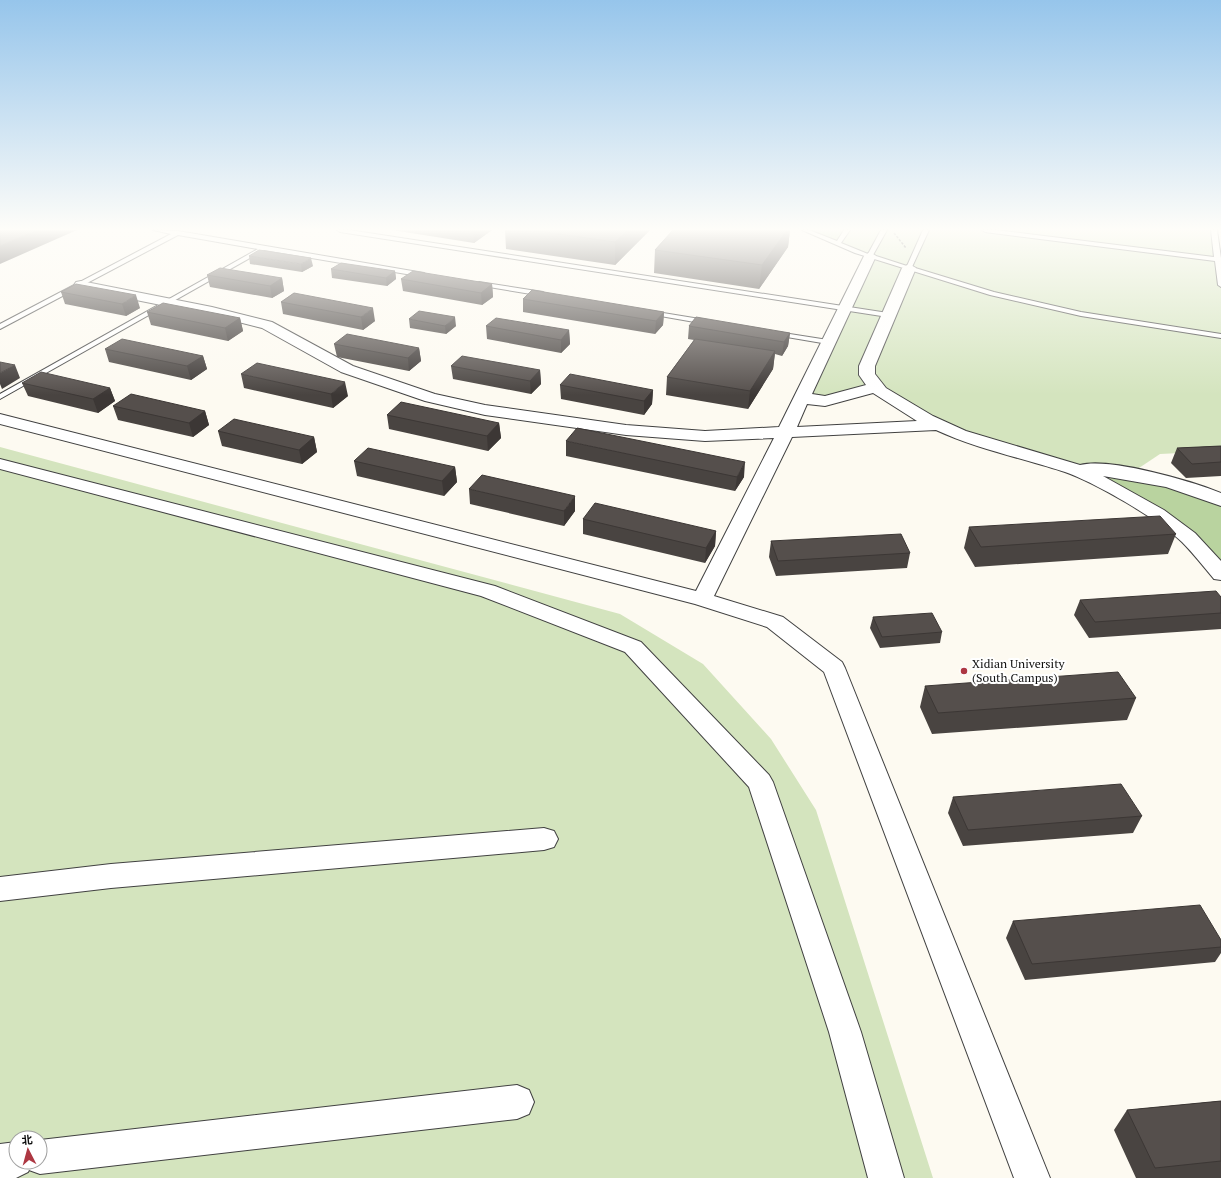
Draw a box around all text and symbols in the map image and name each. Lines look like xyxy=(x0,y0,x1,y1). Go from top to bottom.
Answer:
place label: Xidian University (South Campus) xyxy=(972,656,1066,685)
marker: Xidian University (South Campus) xyxy=(959,666,969,676)
north arrow xyxy=(8,1130,48,1170)
text: 北 xyxy=(21,1133,33,1148)

